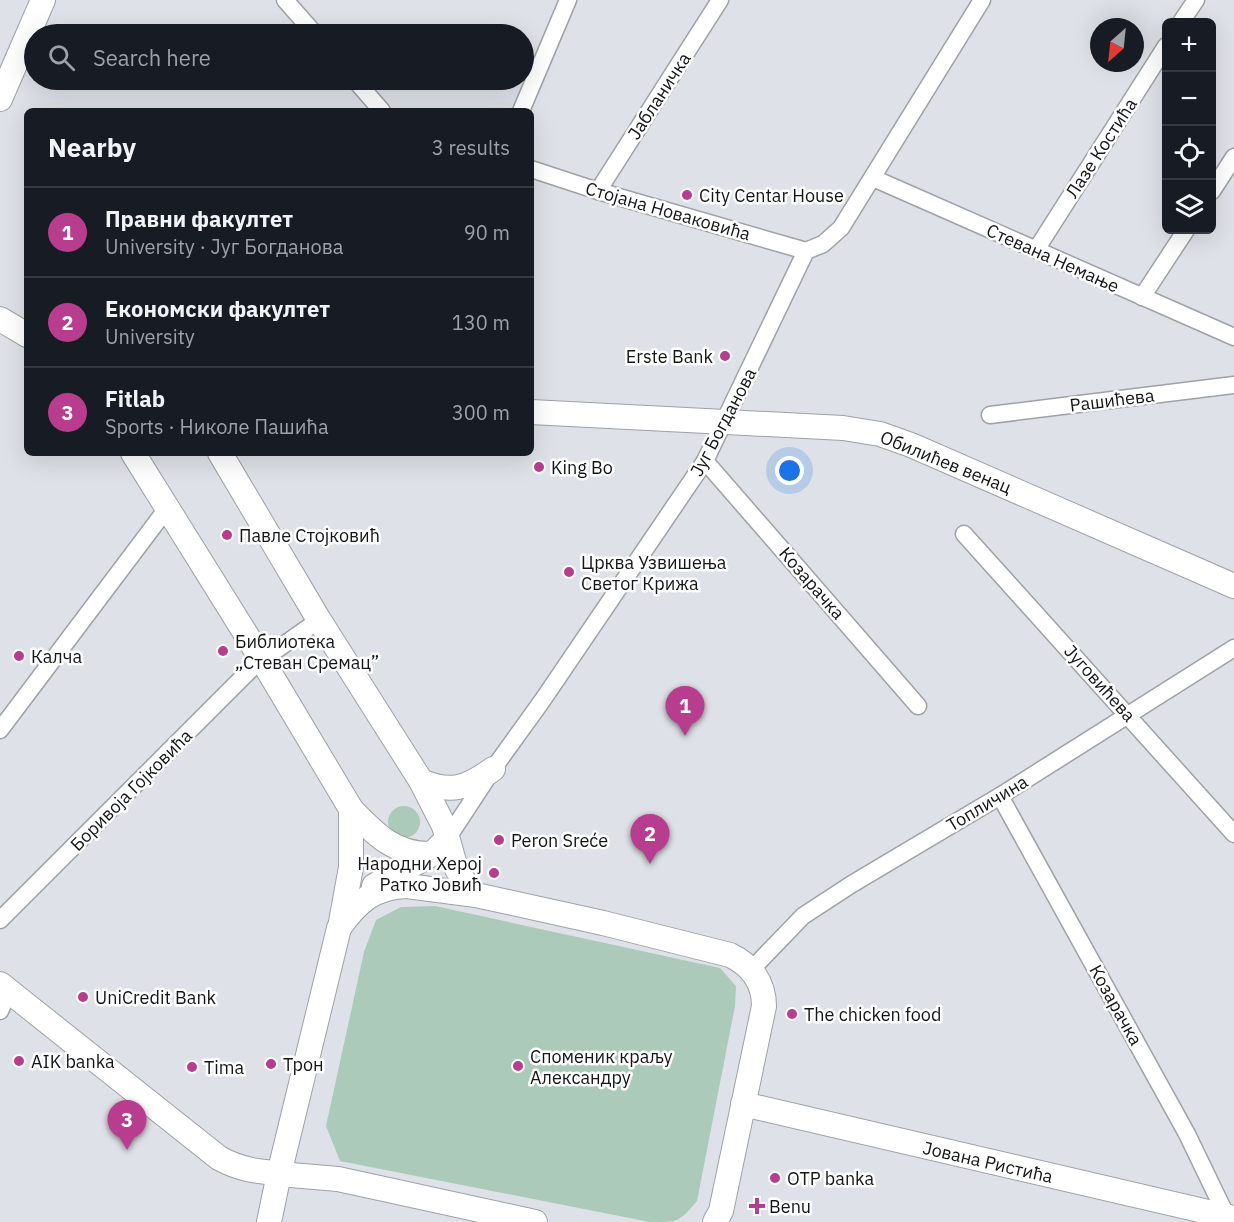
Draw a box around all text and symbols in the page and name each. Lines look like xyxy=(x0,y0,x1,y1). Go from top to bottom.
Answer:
north arrow xyxy=(1090,18,1144,72)
map controls xyxy=(1162,18,1216,234)
button: + xyxy=(1162,18,1216,72)
search box xyxy=(24,24,534,90)
icon: search xyxy=(45,41,78,74)
text: Search here xyxy=(93,43,211,72)
street label: Јабланичка xyxy=(622,48,696,144)
button: − xyxy=(1162,72,1216,126)
street label: Лазе Костића xyxy=(1060,93,1142,202)
button: locate xyxy=(1162,126,1216,180)
text: Nearby xyxy=(48,130,136,164)
text: 3 results xyxy=(432,134,510,161)
street label: Стојана Новаковића xyxy=(583,176,754,246)
button: layers xyxy=(1162,180,1216,234)
place label: City Centar House xyxy=(699,184,844,207)
marker: City Centar House xyxy=(680,188,694,202)
text: Правни факултет xyxy=(105,204,293,233)
street label: Стевана Немање xyxy=(983,218,1123,298)
text: 1 xyxy=(62,219,74,246)
text: 90 m xyxy=(464,219,510,246)
text: University · Југ Богданова xyxy=(105,233,344,260)
text: Економски факултет xyxy=(105,294,330,323)
text: 2 xyxy=(62,309,74,336)
text: 130 m xyxy=(452,309,510,336)
text: University xyxy=(105,323,195,350)
place label: Erste Bank xyxy=(626,345,714,368)
marker: Erste Bank xyxy=(718,349,732,363)
street label: Југ Богданова xyxy=(685,363,761,480)
street label: Рашићева xyxy=(1068,383,1156,417)
text: Fitlab xyxy=(105,384,165,413)
text: 3 xyxy=(62,399,74,426)
text: 300 m xyxy=(452,399,510,426)
text: Sports · Николе Пашића xyxy=(105,413,329,440)
street label: Обилићев венац xyxy=(877,425,1015,499)
place label: King Bo xyxy=(551,456,613,479)
your location xyxy=(775,456,804,485)
marker: King Bo xyxy=(532,460,546,474)
place label: Павле Стојковић xyxy=(239,524,380,547)
marker: Павле Стојковић xyxy=(220,528,234,542)
street label: Козарачка xyxy=(774,542,850,624)
place label: Црква Узвишења Светог Крижа xyxy=(581,551,727,595)
marker: Црква Узвишења Светог Крижа xyxy=(562,565,576,579)
place label: Библиотека „Стеван Сремац” xyxy=(235,630,379,674)
street label: Југовићева xyxy=(1059,640,1141,727)
marker: Библиотека „Стеван Сремац” xyxy=(216,644,230,658)
place label: Калча xyxy=(31,645,82,668)
marker: Калча xyxy=(12,649,26,663)
pin: 1 xyxy=(666,686,704,736)
street label: Боривоја Гојковића xyxy=(65,724,197,856)
street label: Топличина xyxy=(942,770,1032,836)
pin: 2 xyxy=(630,814,670,864)
place label: Peron Sreće xyxy=(511,829,608,852)
marker: Peron Sreće xyxy=(492,833,506,847)
place label: Народни Херој Ратко Јовић xyxy=(357,852,482,896)
marker: Народни Херој Ратко Јовић xyxy=(487,866,501,880)
street label: Козарачка xyxy=(1084,961,1148,1050)
place label: UniCredit Bank xyxy=(95,986,217,1009)
marker: UniCredit Bank xyxy=(76,990,90,1004)
place label: The chicken food xyxy=(804,1003,941,1026)
marker: The chicken food xyxy=(785,1007,799,1021)
place label: Споменик краљу Александру xyxy=(530,1045,673,1089)
place label: AIK banka xyxy=(31,1050,115,1073)
place label: Трон xyxy=(283,1053,324,1076)
marker: AIK banka xyxy=(12,1054,26,1068)
place label: Tima xyxy=(204,1056,245,1079)
marker: Трон xyxy=(264,1057,278,1071)
marker: Споменик краљу Александру xyxy=(511,1059,525,1073)
marker: Tima xyxy=(185,1060,199,1074)
pin: 3 xyxy=(108,1100,146,1150)
street label: Јована Ристића xyxy=(921,1136,1056,1188)
place label: OTP banka xyxy=(787,1167,875,1190)
marker: OTP banka xyxy=(768,1171,782,1185)
place label: Benu xyxy=(769,1195,811,1218)
marker: Benu xyxy=(750,1199,764,1213)

